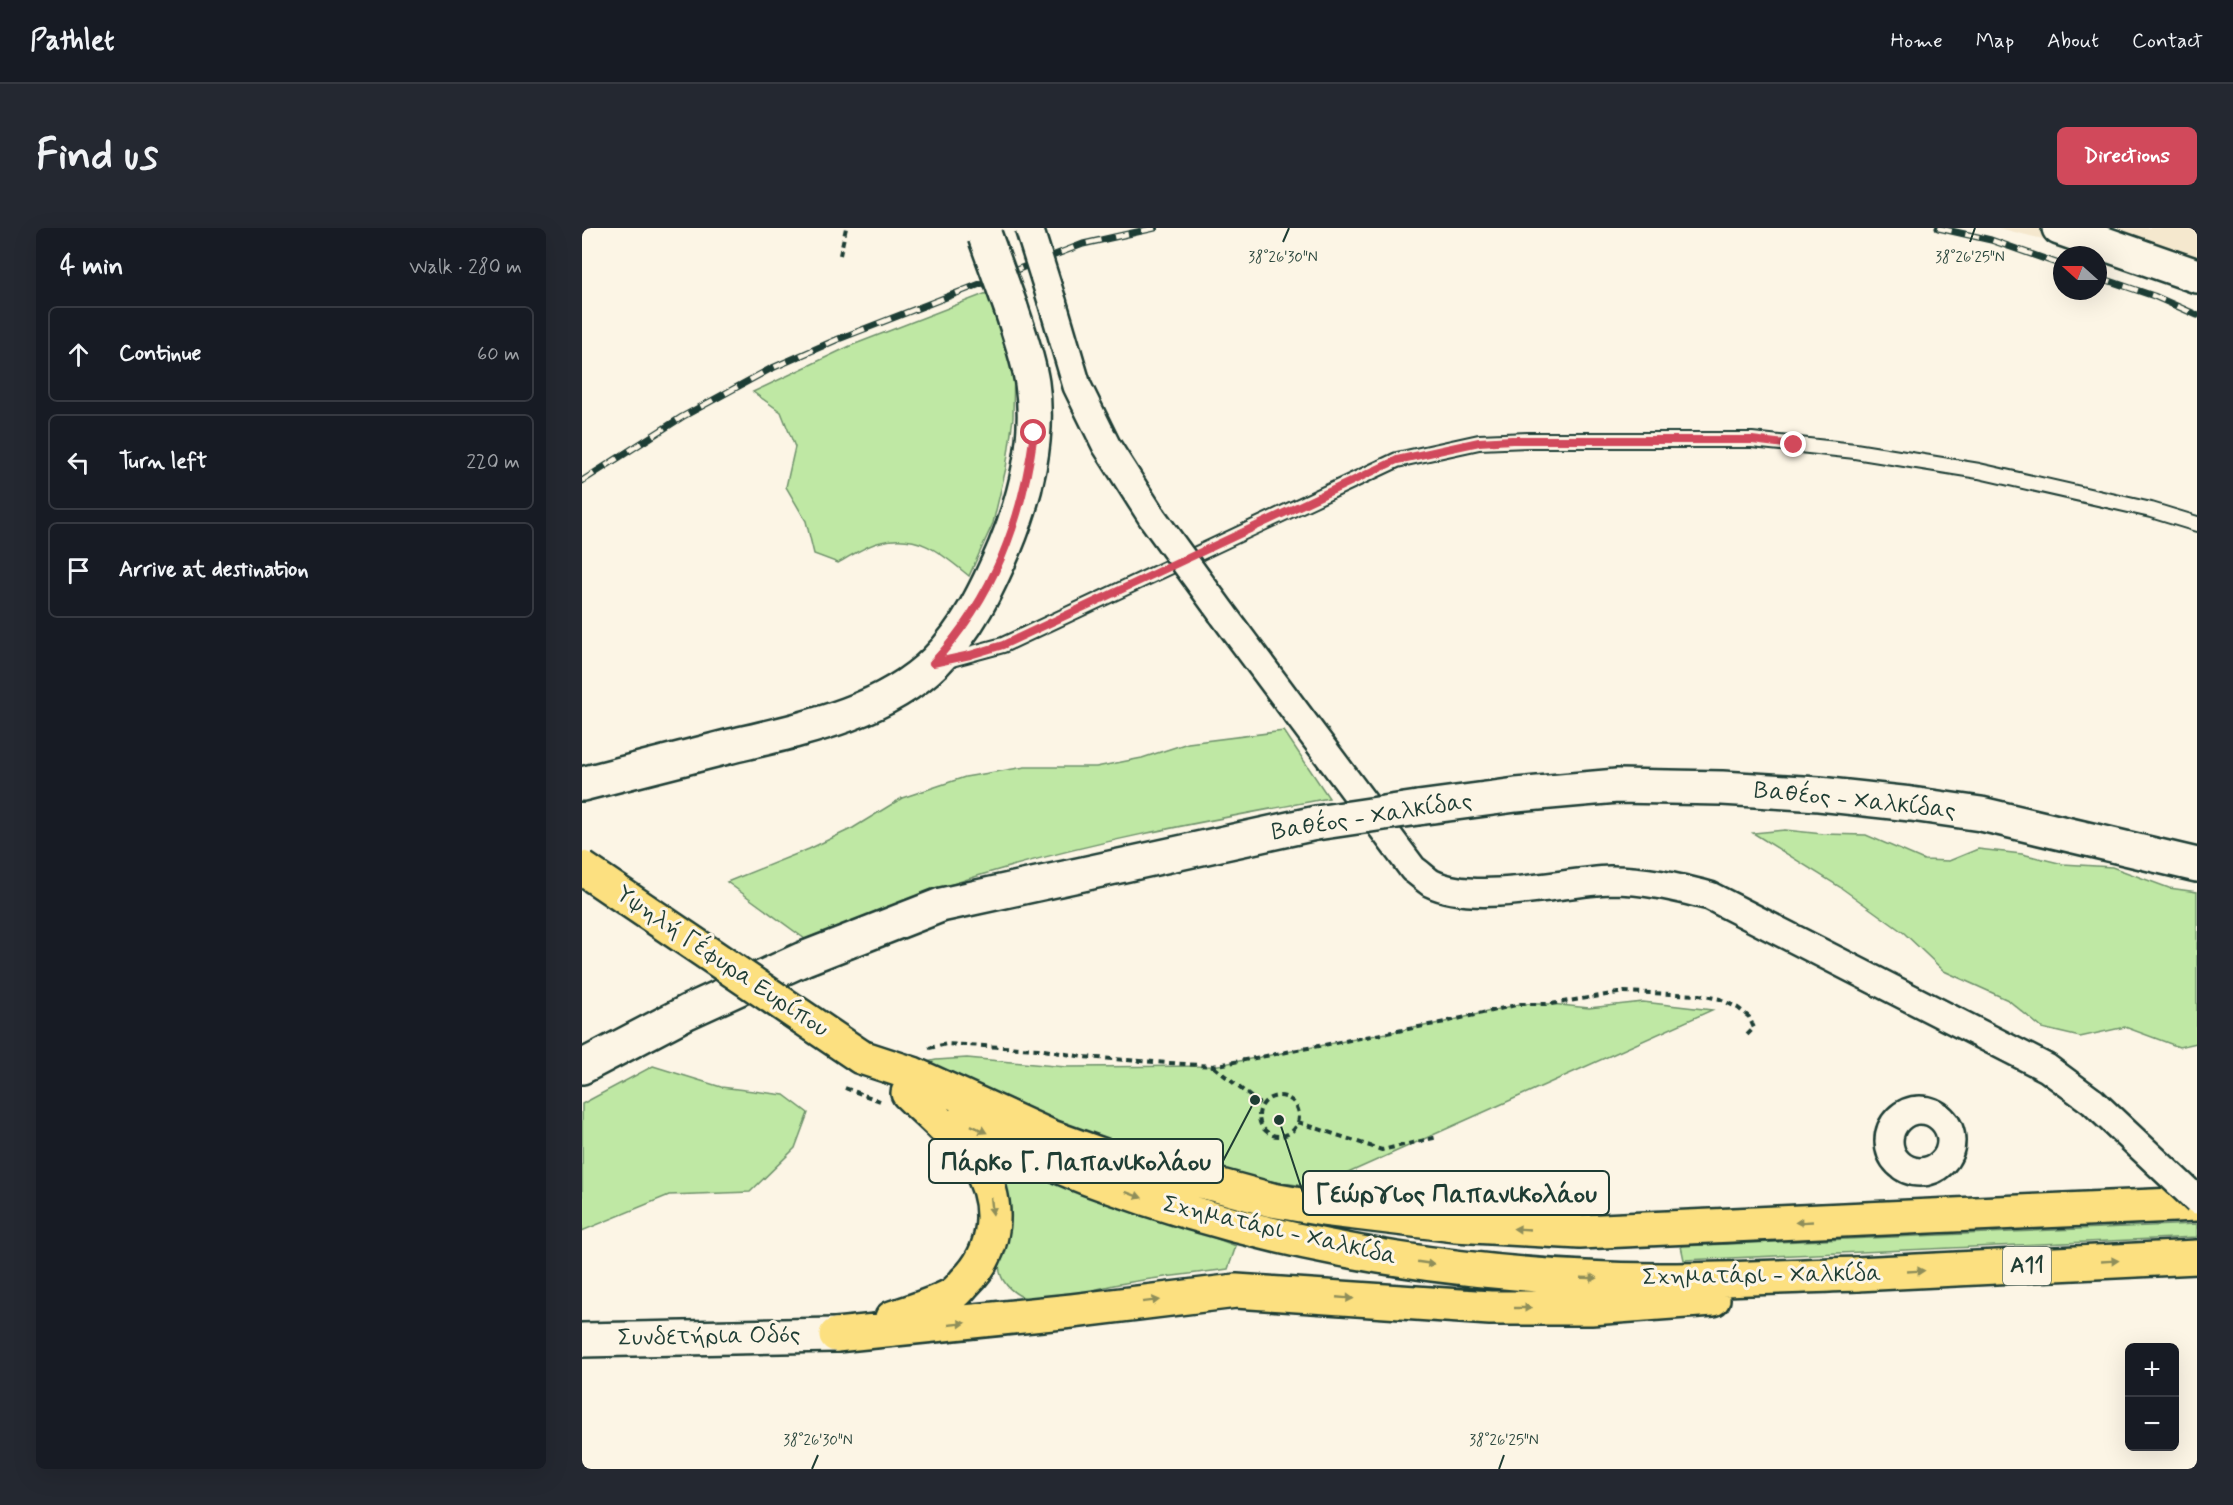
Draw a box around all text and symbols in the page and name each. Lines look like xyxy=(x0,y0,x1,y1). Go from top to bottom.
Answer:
text: Pathlet xyxy=(30,23,114,60)
text: Home xyxy=(1891,27,1943,55)
text: Map xyxy=(1976,27,2014,55)
text: About xyxy=(2047,27,2099,55)
text: Contact xyxy=(2132,27,2203,55)
button: Directions xyxy=(2057,127,2197,185)
text: Find us xyxy=(36,129,158,184)
north arrow xyxy=(2053,246,2107,300)
text: 38°26'30"N xyxy=(1248,248,1318,268)
text: 38°26'25"N xyxy=(1935,248,2005,268)
text: 4 min xyxy=(60,250,123,284)
text: Walk · 280 m xyxy=(409,254,522,281)
icon: ahead xyxy=(62,338,95,371)
text: Continue xyxy=(119,340,201,368)
text: 60 m xyxy=(477,341,520,368)
route start xyxy=(1020,419,1046,445)
route end xyxy=(1780,431,1806,457)
icon: left xyxy=(62,446,95,479)
text: Turn left xyxy=(119,448,207,476)
text: 220 m xyxy=(466,449,520,476)
icon: arrive xyxy=(62,554,95,587)
text: Arrive at destination xyxy=(119,556,309,584)
street label: Βαθέος - Χαλκίδας xyxy=(1753,774,1957,827)
street label: Βαθέος - Χαλκίδας xyxy=(1269,785,1474,848)
street label: Υψηλή Γέφυρα Ευρίπου xyxy=(610,878,835,1045)
one-way arrow xyxy=(970,1124,988,1134)
callout: Πάρκο Γ. Παπανικολάου xyxy=(929,1139,1223,1183)
text: Πάρκο Γ. Παπανικολάου xyxy=(941,1146,1211,1180)
callout: Γεώργιος Παπανικολάου xyxy=(1303,1171,1609,1215)
text: Γεώργιος Παπανικολάου xyxy=(1315,1178,1597,1212)
street label: Σχηματάρι - Χαλκίδα xyxy=(1160,1189,1400,1273)
one-way arrow xyxy=(1125,1190,1143,1200)
one-way arrow xyxy=(987,1197,997,1216)
one-way arrow xyxy=(1795,1217,1814,1226)
one-way arrow xyxy=(1513,1224,1532,1233)
road number: Α11 xyxy=(2003,1247,2051,1285)
one-way arrow xyxy=(2101,1257,2120,1266)
one-way arrow xyxy=(1416,1258,1435,1267)
street label: Σχηματάρι - Χαλκίδα xyxy=(1642,1258,1882,1294)
one-way arrow xyxy=(1906,1267,1925,1276)
one-way arrow xyxy=(1580,1273,1599,1283)
one-way arrow xyxy=(1336,1293,1355,1303)
one-way arrow xyxy=(1142,1296,1161,1306)
one-way arrow xyxy=(1513,1303,1532,1313)
one-way arrow xyxy=(948,1319,967,1329)
street label: Συνδετήρια Οδός xyxy=(617,1320,801,1354)
map controls xyxy=(2125,1343,2179,1451)
button: + xyxy=(2125,1343,2179,1397)
button: − xyxy=(2125,1397,2179,1451)
text: 38°26'30"N xyxy=(783,1431,853,1451)
text: 38°26'25"N xyxy=(1469,1431,1539,1451)

